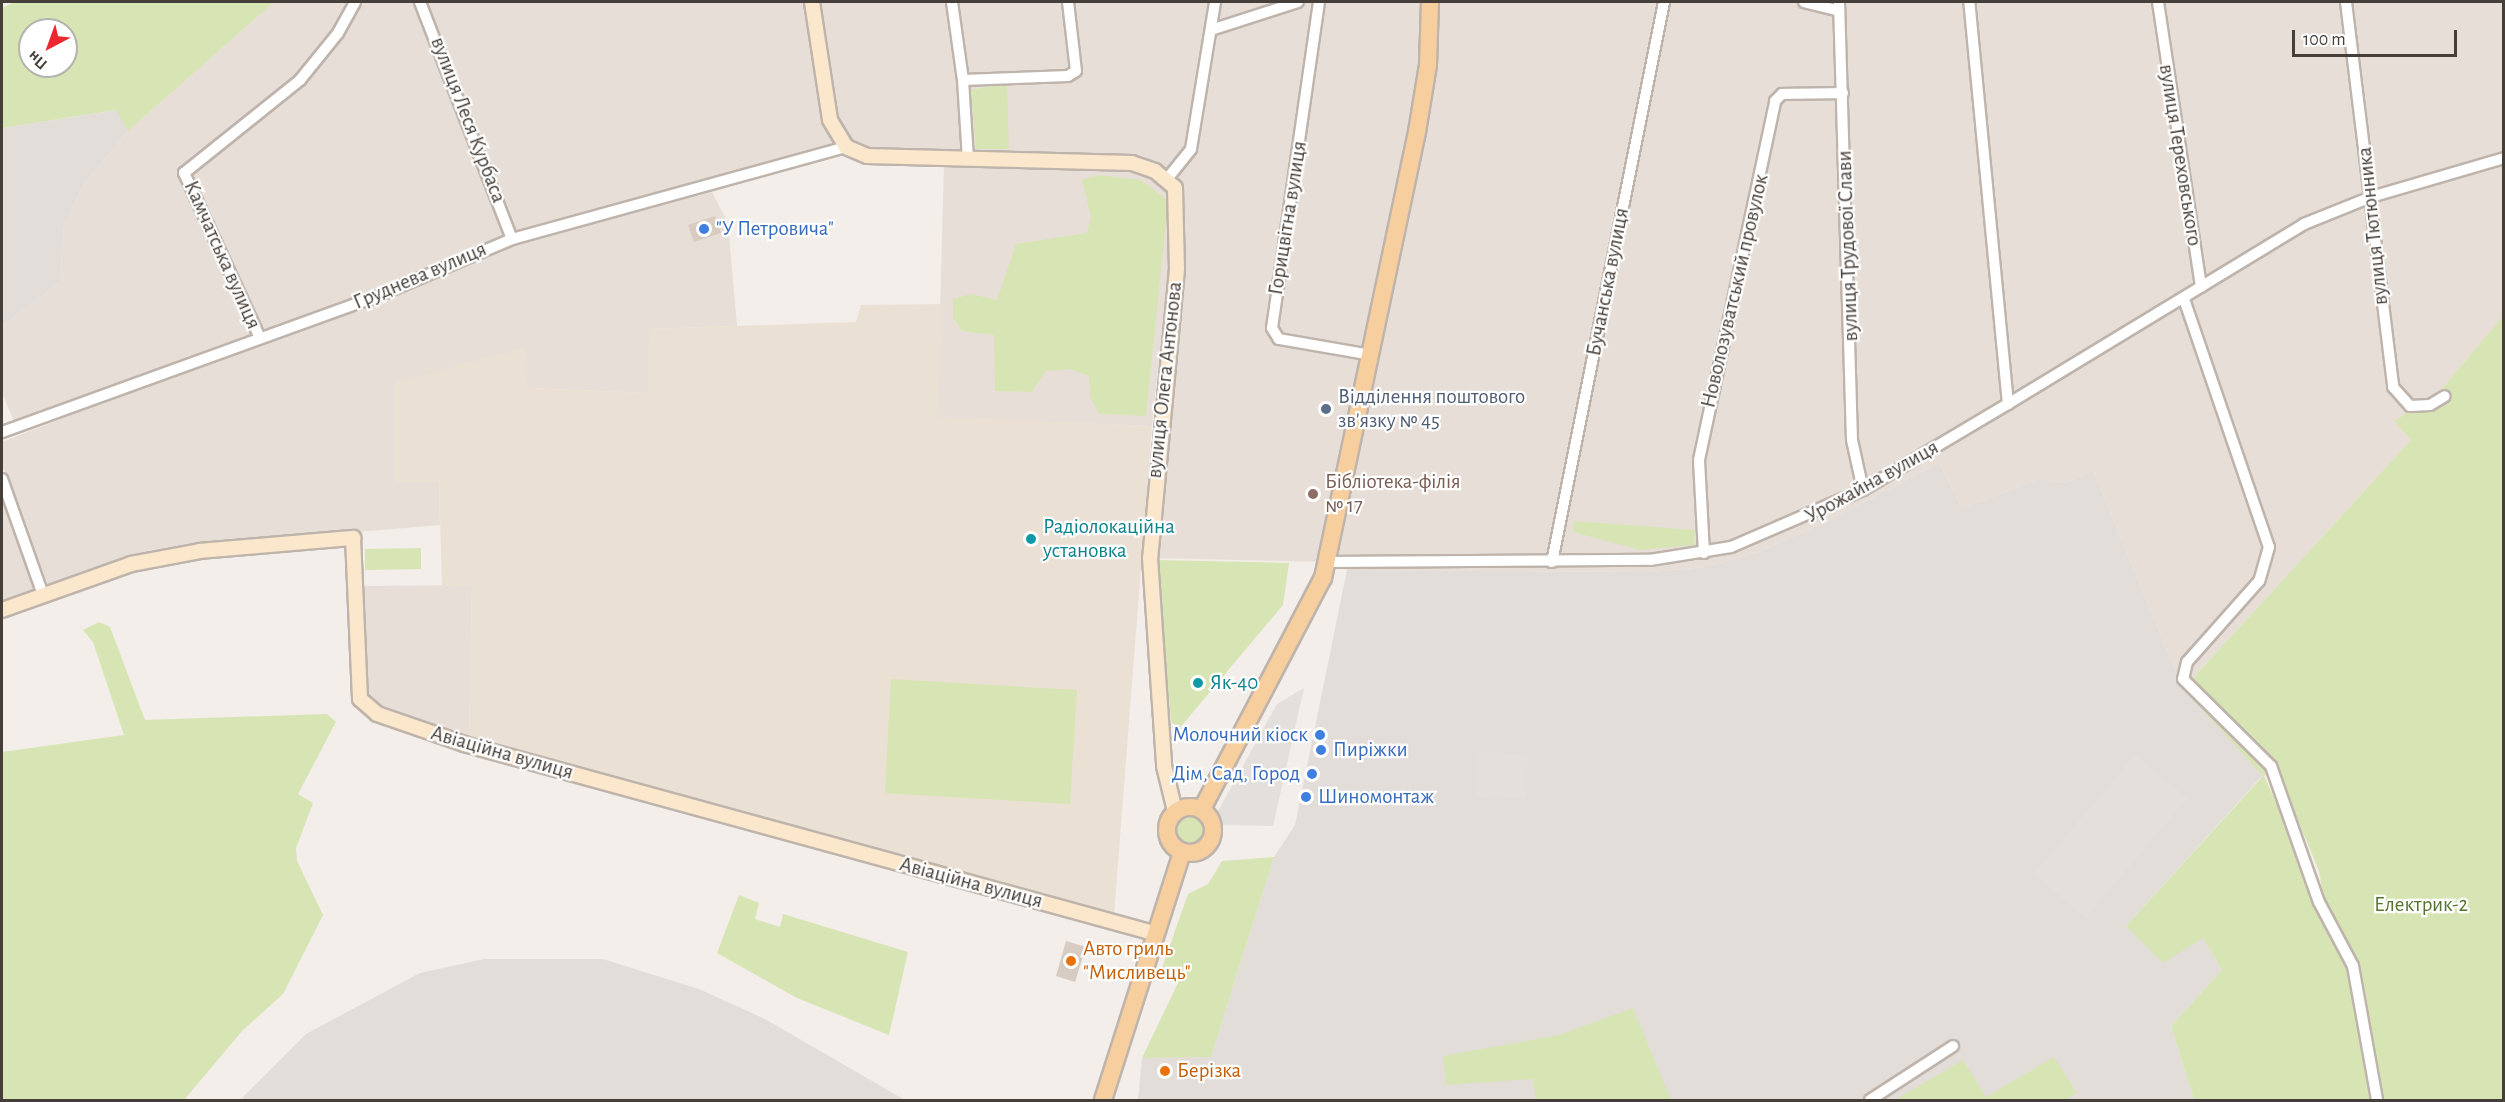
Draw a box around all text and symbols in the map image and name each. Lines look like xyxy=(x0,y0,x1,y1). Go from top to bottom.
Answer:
north arrow xyxy=(18,18,78,78)
scale bar xyxy=(2295,18,2460,56)
text: 100 m xyxy=(2303,31,2346,49)
street label: вулиця Леся Курбаса xyxy=(425,33,511,207)
text: Пн xyxy=(25,48,50,73)
street label: вулиця Тереховського xyxy=(2153,62,2207,248)
street label: Горицвітна вулиця xyxy=(1263,139,1313,297)
street label: вулиця Тютюнника xyxy=(2352,146,2394,306)
street label: вулиця Трудової Слави xyxy=(1832,150,1864,342)
street label: Новолозуватський провулок xyxy=(1696,172,1774,410)
street label: Камчатська вулиця xyxy=(178,177,266,333)
street label: Бучанська вулиця xyxy=(1581,206,1635,358)
place label: "У Петровича" xyxy=(716,216,834,242)
marker: "У Петровича" xyxy=(697,222,711,236)
street label: Груднева вулиця xyxy=(350,237,490,315)
street label: вулиця Олега Антонова xyxy=(1142,280,1188,480)
place label: Відділення поштового зв'язку № 45 xyxy=(1338,384,1525,434)
marker: Відділення поштового зв'язку № 45 xyxy=(1319,402,1333,416)
street label: Урожайна вулиця xyxy=(1801,435,1943,529)
place label: Бібліотека-філія № 17 xyxy=(1325,469,1461,519)
marker: Бібліотека-філія № 17 xyxy=(1306,487,1320,501)
place label: Радіолокаційна установка xyxy=(1043,514,1175,564)
marker: Радіолокаційна установка xyxy=(1024,532,1038,546)
place label: Як-40 xyxy=(1210,670,1258,696)
marker: Як-40 xyxy=(1191,676,1205,690)
street label: Авіаційна вулиця xyxy=(428,721,576,785)
place label: Молочний кіоск xyxy=(1172,722,1308,748)
marker: Молочний кіоск xyxy=(1313,728,1327,742)
place label: Пиріжки xyxy=(1333,737,1408,763)
marker: Пиріжки xyxy=(1314,743,1328,757)
place label: Дім, Сад, Город xyxy=(1172,761,1300,787)
marker: Дім, Сад, Город xyxy=(1305,767,1319,781)
place label: Шиномонтаж xyxy=(1318,784,1434,810)
marker: Шиномонтаж xyxy=(1299,790,1313,804)
street label: Авіаційна вулиця xyxy=(897,852,1045,914)
park label: Електрик-2 xyxy=(2374,892,2468,918)
place label: Авто гриль "Мисливець" xyxy=(1083,936,1191,986)
marker: Авто гриль "Мисливець" xyxy=(1064,954,1078,968)
place label: Берізка xyxy=(1177,1058,1241,1084)
marker: Берізка xyxy=(1158,1064,1172,1078)

